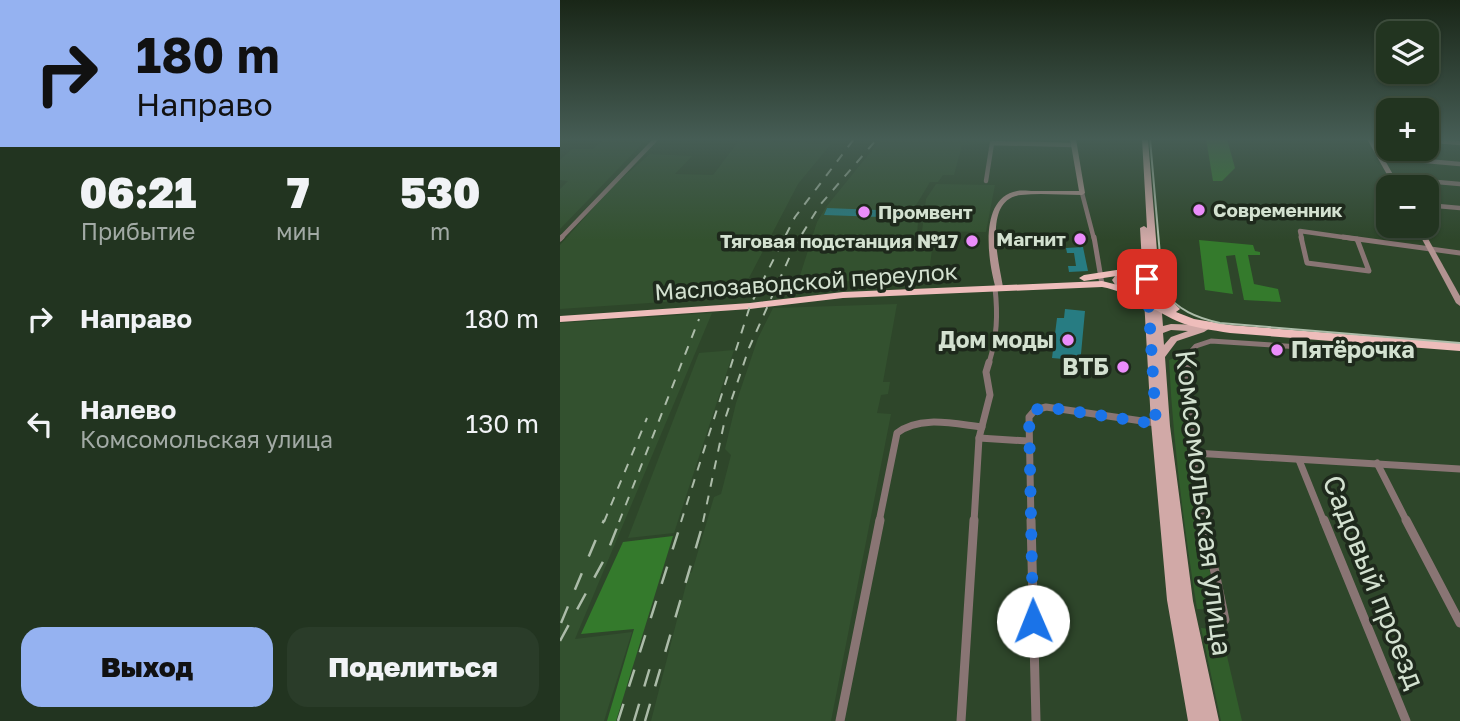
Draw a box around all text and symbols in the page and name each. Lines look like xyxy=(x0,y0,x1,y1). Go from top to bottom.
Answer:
map controls xyxy=(1376,21,1439,238)
button: layers xyxy=(1376,21,1439,84)
text: 180 m xyxy=(136,25,280,84)
icon: right xyxy=(21,28,112,119)
text: Направо xyxy=(136,85,273,123)
button: + xyxy=(1376,98,1439,161)
text: 06:21 xyxy=(79,167,197,217)
text: 7 xyxy=(287,167,310,217)
text: 530 xyxy=(400,167,481,217)
button: − xyxy=(1376,175,1439,238)
place label: Современник xyxy=(1213,198,1343,221)
place label: Промвент xyxy=(878,200,973,223)
marker: Современник xyxy=(1191,202,1207,218)
marker: Промвент xyxy=(856,204,872,220)
text: Прибытие xyxy=(81,217,195,245)
text: мин xyxy=(276,217,321,245)
text: m xyxy=(430,217,450,245)
place label: Магнит xyxy=(996,227,1066,250)
place label: Тяговая подстанция №17 xyxy=(720,229,958,252)
marker: Магнит xyxy=(1072,231,1088,247)
marker: Тяговая подстанция №17 xyxy=(964,233,980,249)
pin xyxy=(1117,249,1177,309)
street label: Маслозаводской переулок xyxy=(653,256,959,306)
icon: arrive xyxy=(1128,260,1166,298)
icon: right xyxy=(21,300,59,338)
text: Направо xyxy=(80,303,192,334)
text: 180 m xyxy=(465,303,539,334)
place label: Дом моды xyxy=(939,325,1054,353)
marker: Дом моды xyxy=(1060,332,1076,348)
place label: Пятёрочка xyxy=(1291,335,1415,363)
marker: Пятёрочка xyxy=(1269,342,1285,358)
street label: Комсомольская улица xyxy=(1169,348,1240,658)
place label: ВТБ xyxy=(1062,352,1109,380)
marker: ВТБ xyxy=(1115,359,1131,375)
text: Налево xyxy=(80,394,176,425)
icon: left xyxy=(21,405,59,443)
text: 130 m xyxy=(466,408,539,439)
text: Комсомольская улица xyxy=(80,425,333,453)
street label: Садовый проезд xyxy=(1317,470,1432,694)
position arrow xyxy=(996,584,1070,658)
button: Выход xyxy=(21,627,273,707)
button: Поделиться xyxy=(287,627,539,707)

